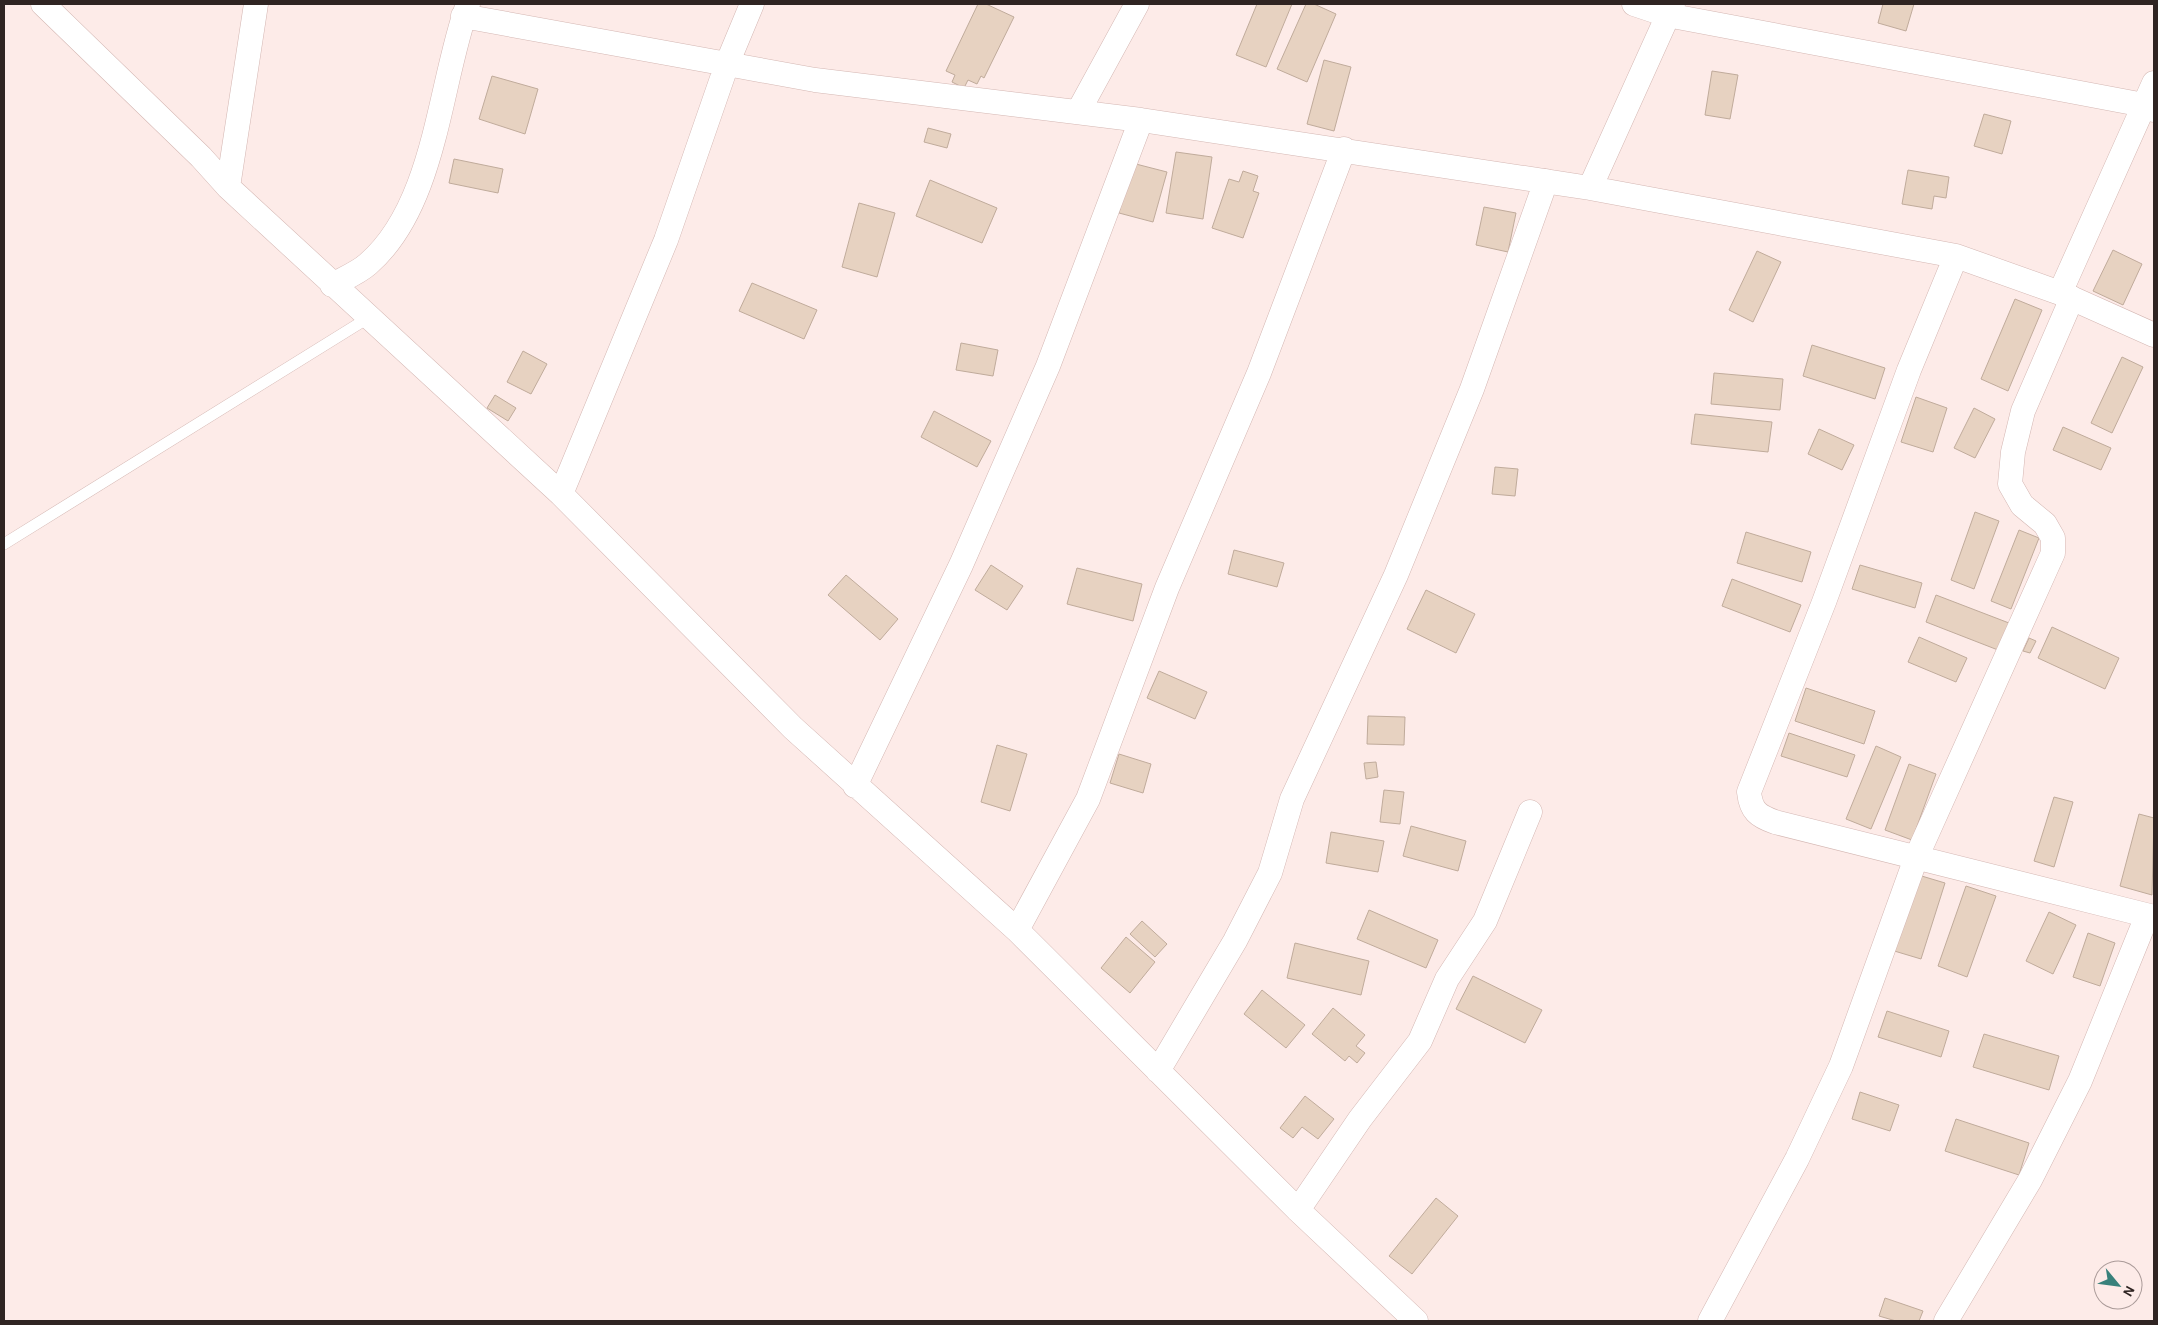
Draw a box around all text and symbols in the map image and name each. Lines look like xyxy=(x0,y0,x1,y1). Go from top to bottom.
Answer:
north arrow xyxy=(2093,1260,2143,1310)
text: N xyxy=(2120,1283,2137,1298)

